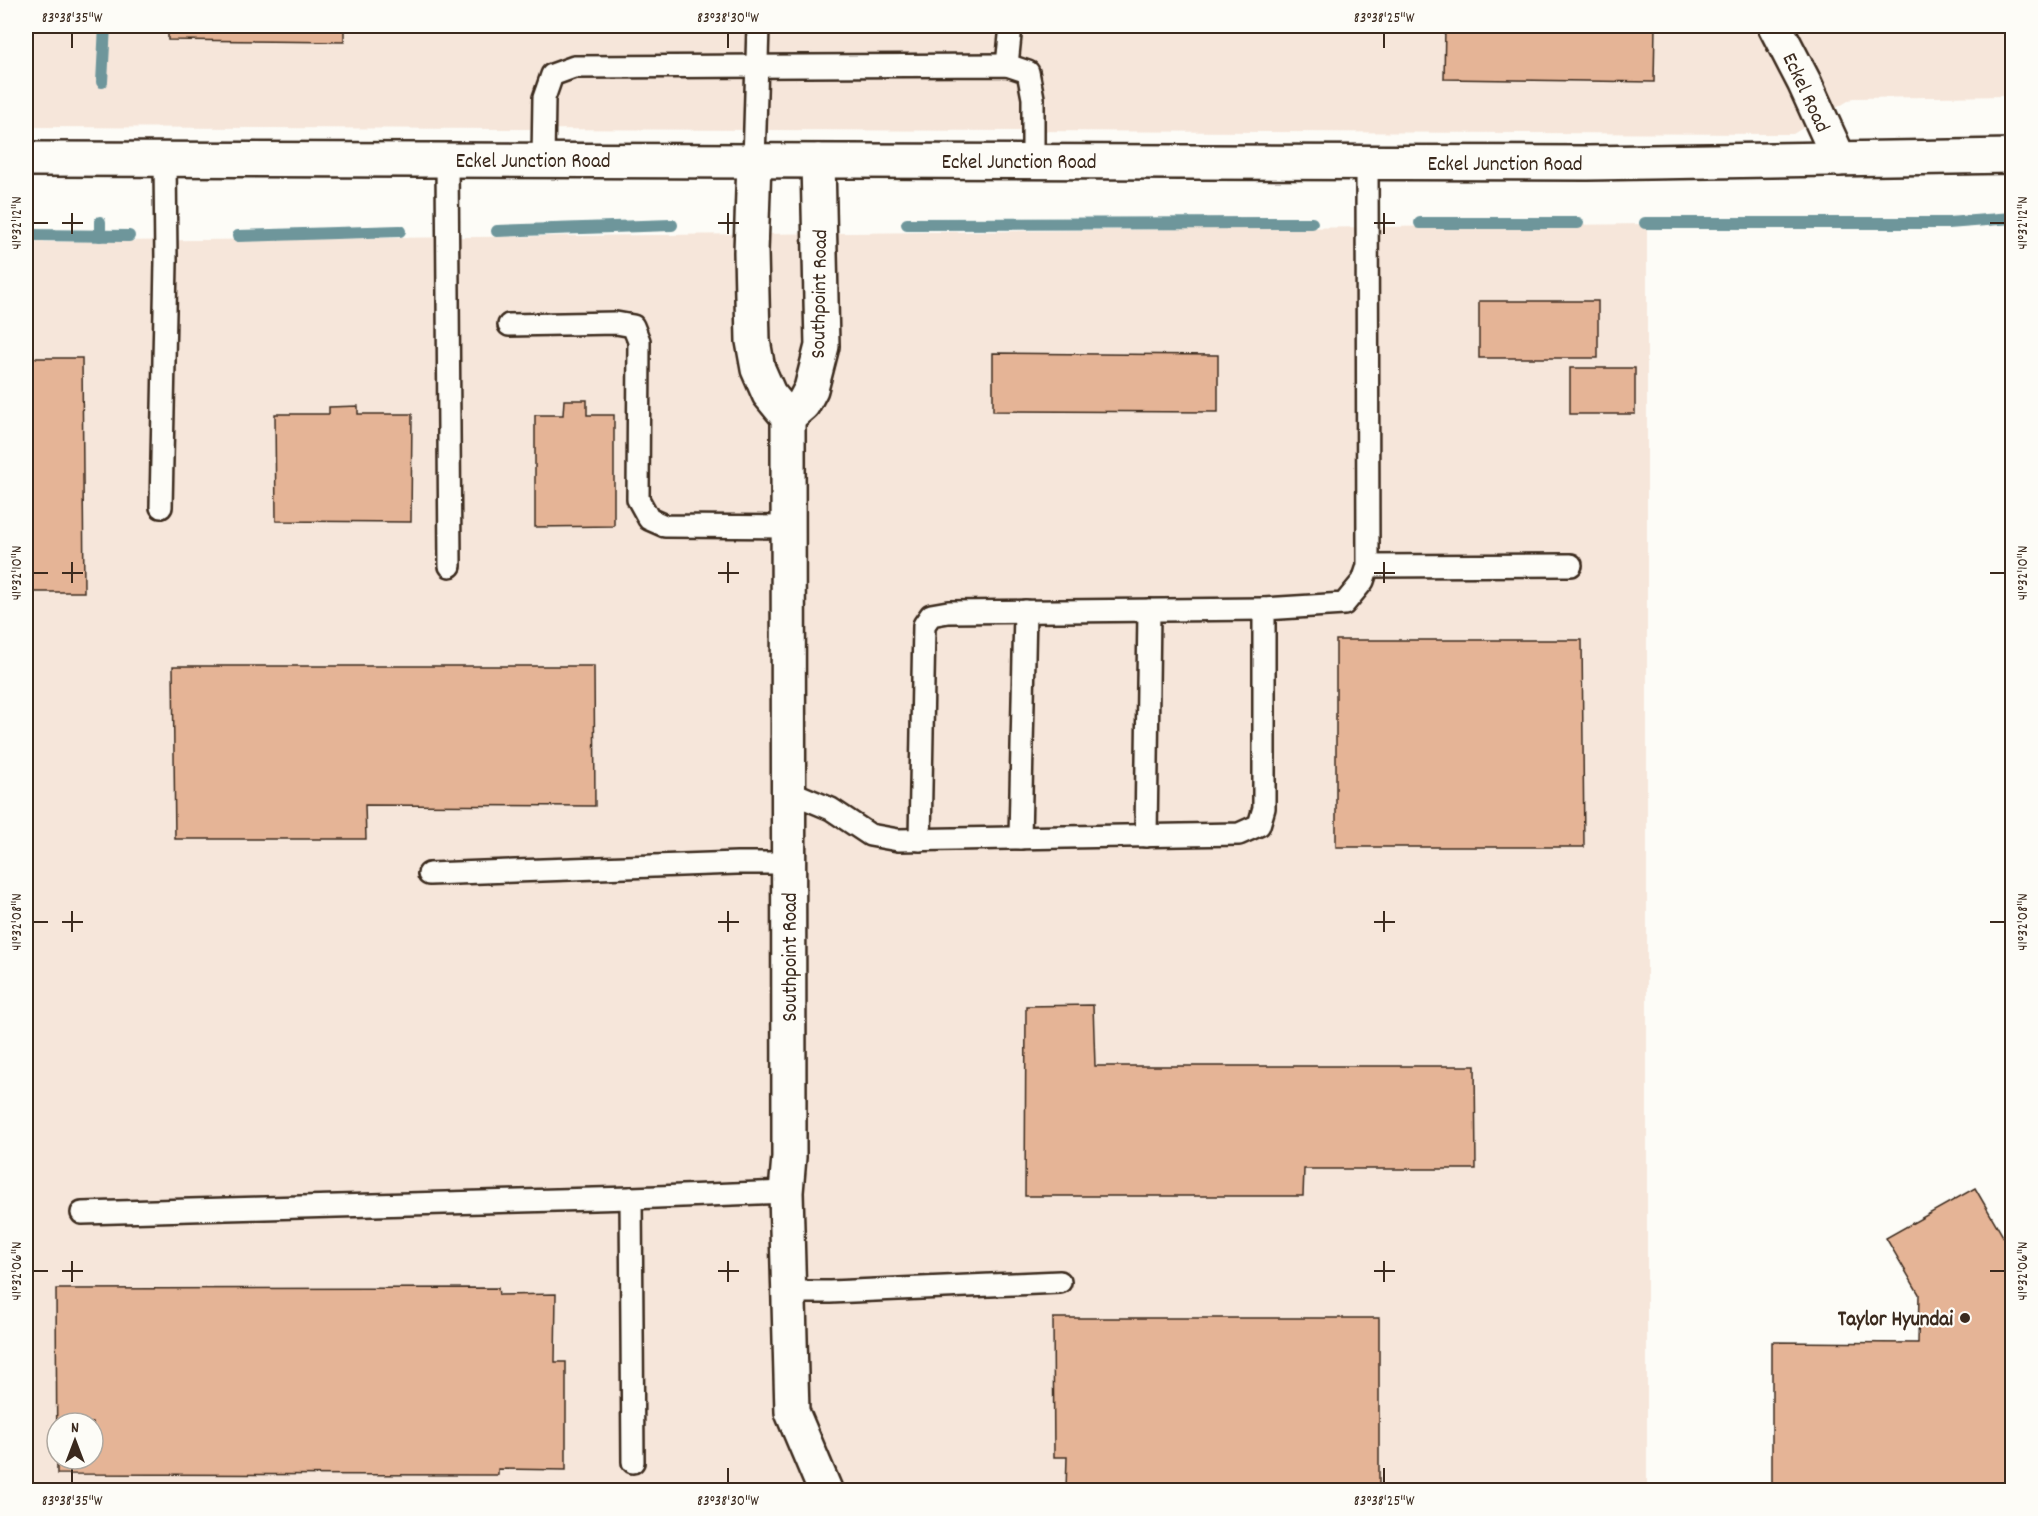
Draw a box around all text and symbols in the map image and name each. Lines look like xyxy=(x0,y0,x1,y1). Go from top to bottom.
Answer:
text: 83°38'35"W xyxy=(42,8,103,30)
text: 83°38'30"W xyxy=(697,8,759,30)
text: 83°38'25"W xyxy=(1354,8,1415,30)
street label: Eckel Road xyxy=(1773,48,1836,138)
street label: Eckel Junction Road xyxy=(455,148,611,178)
street label: Eckel Junction Road xyxy=(941,149,1097,179)
street label: Eckel Junction Road xyxy=(1427,151,1583,181)
text: 41°32'12"N xyxy=(7,196,29,250)
text: 41°32'12"N xyxy=(2013,196,2035,250)
street label: Southpoint Road xyxy=(805,229,837,359)
text: 41°32'10"N xyxy=(7,546,29,600)
text: 41°32'10"N xyxy=(2013,546,2035,600)
street label: Southpoint Road xyxy=(777,892,807,1022)
text: 41°32'08"N xyxy=(7,893,29,951)
text: 41°32'08"N xyxy=(2013,893,2035,951)
text: 41°32'06"N xyxy=(7,1242,29,1300)
text: 41°32'06"N xyxy=(2013,1242,2035,1300)
place label: Taylor Hyundai xyxy=(1838,1306,1953,1336)
marker: Taylor Hyundai xyxy=(1958,1311,1972,1325)
north arrow xyxy=(45,1411,105,1471)
text: N xyxy=(71,1417,79,1440)
text: 83°38'35"W xyxy=(42,1491,103,1513)
text: 83°38'30"W xyxy=(697,1491,759,1513)
text: 83°38'25"W xyxy=(1354,1491,1415,1513)

